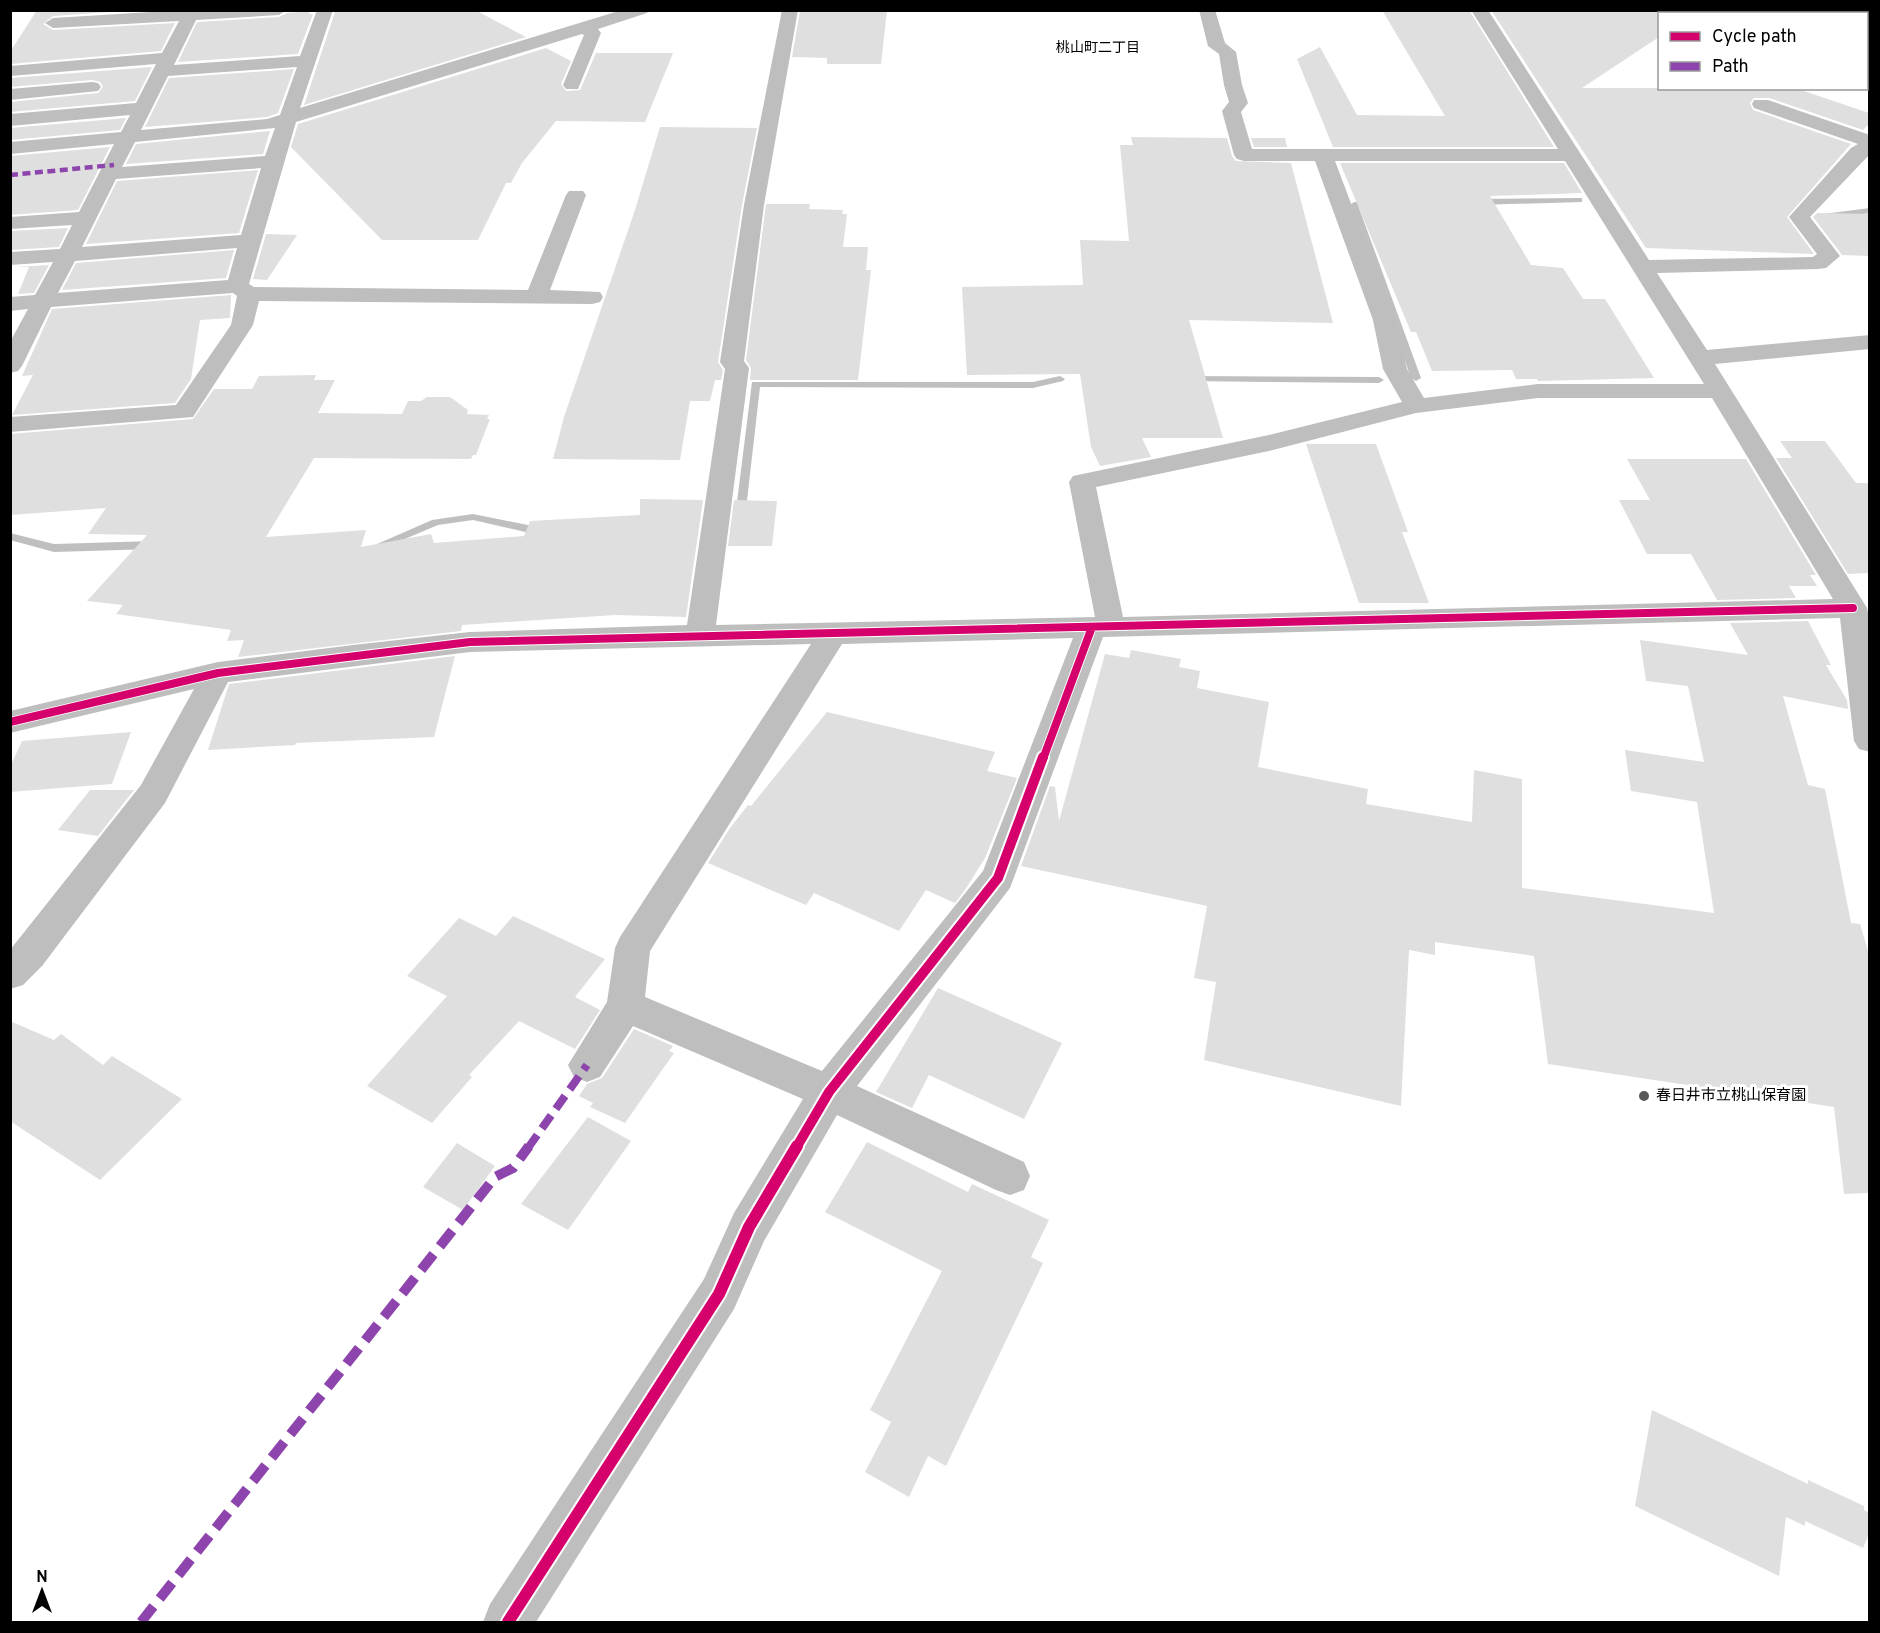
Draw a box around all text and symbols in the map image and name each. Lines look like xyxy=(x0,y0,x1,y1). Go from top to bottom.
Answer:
legend xyxy=(1658,12,1868,90)
text: Cycle path xyxy=(1712,26,1797,49)
district label: 桃山町二丁目 xyxy=(1056,40,1140,57)
text: Path xyxy=(1712,56,1749,79)
place label: 春日井市立桃山保育園 xyxy=(1656,1086,1806,1106)
marker: 春日井市立桃山保育園 xyxy=(1637,1089,1651,1103)
north arrow xyxy=(12,1561,72,1621)
text: N xyxy=(36,1568,48,1588)

